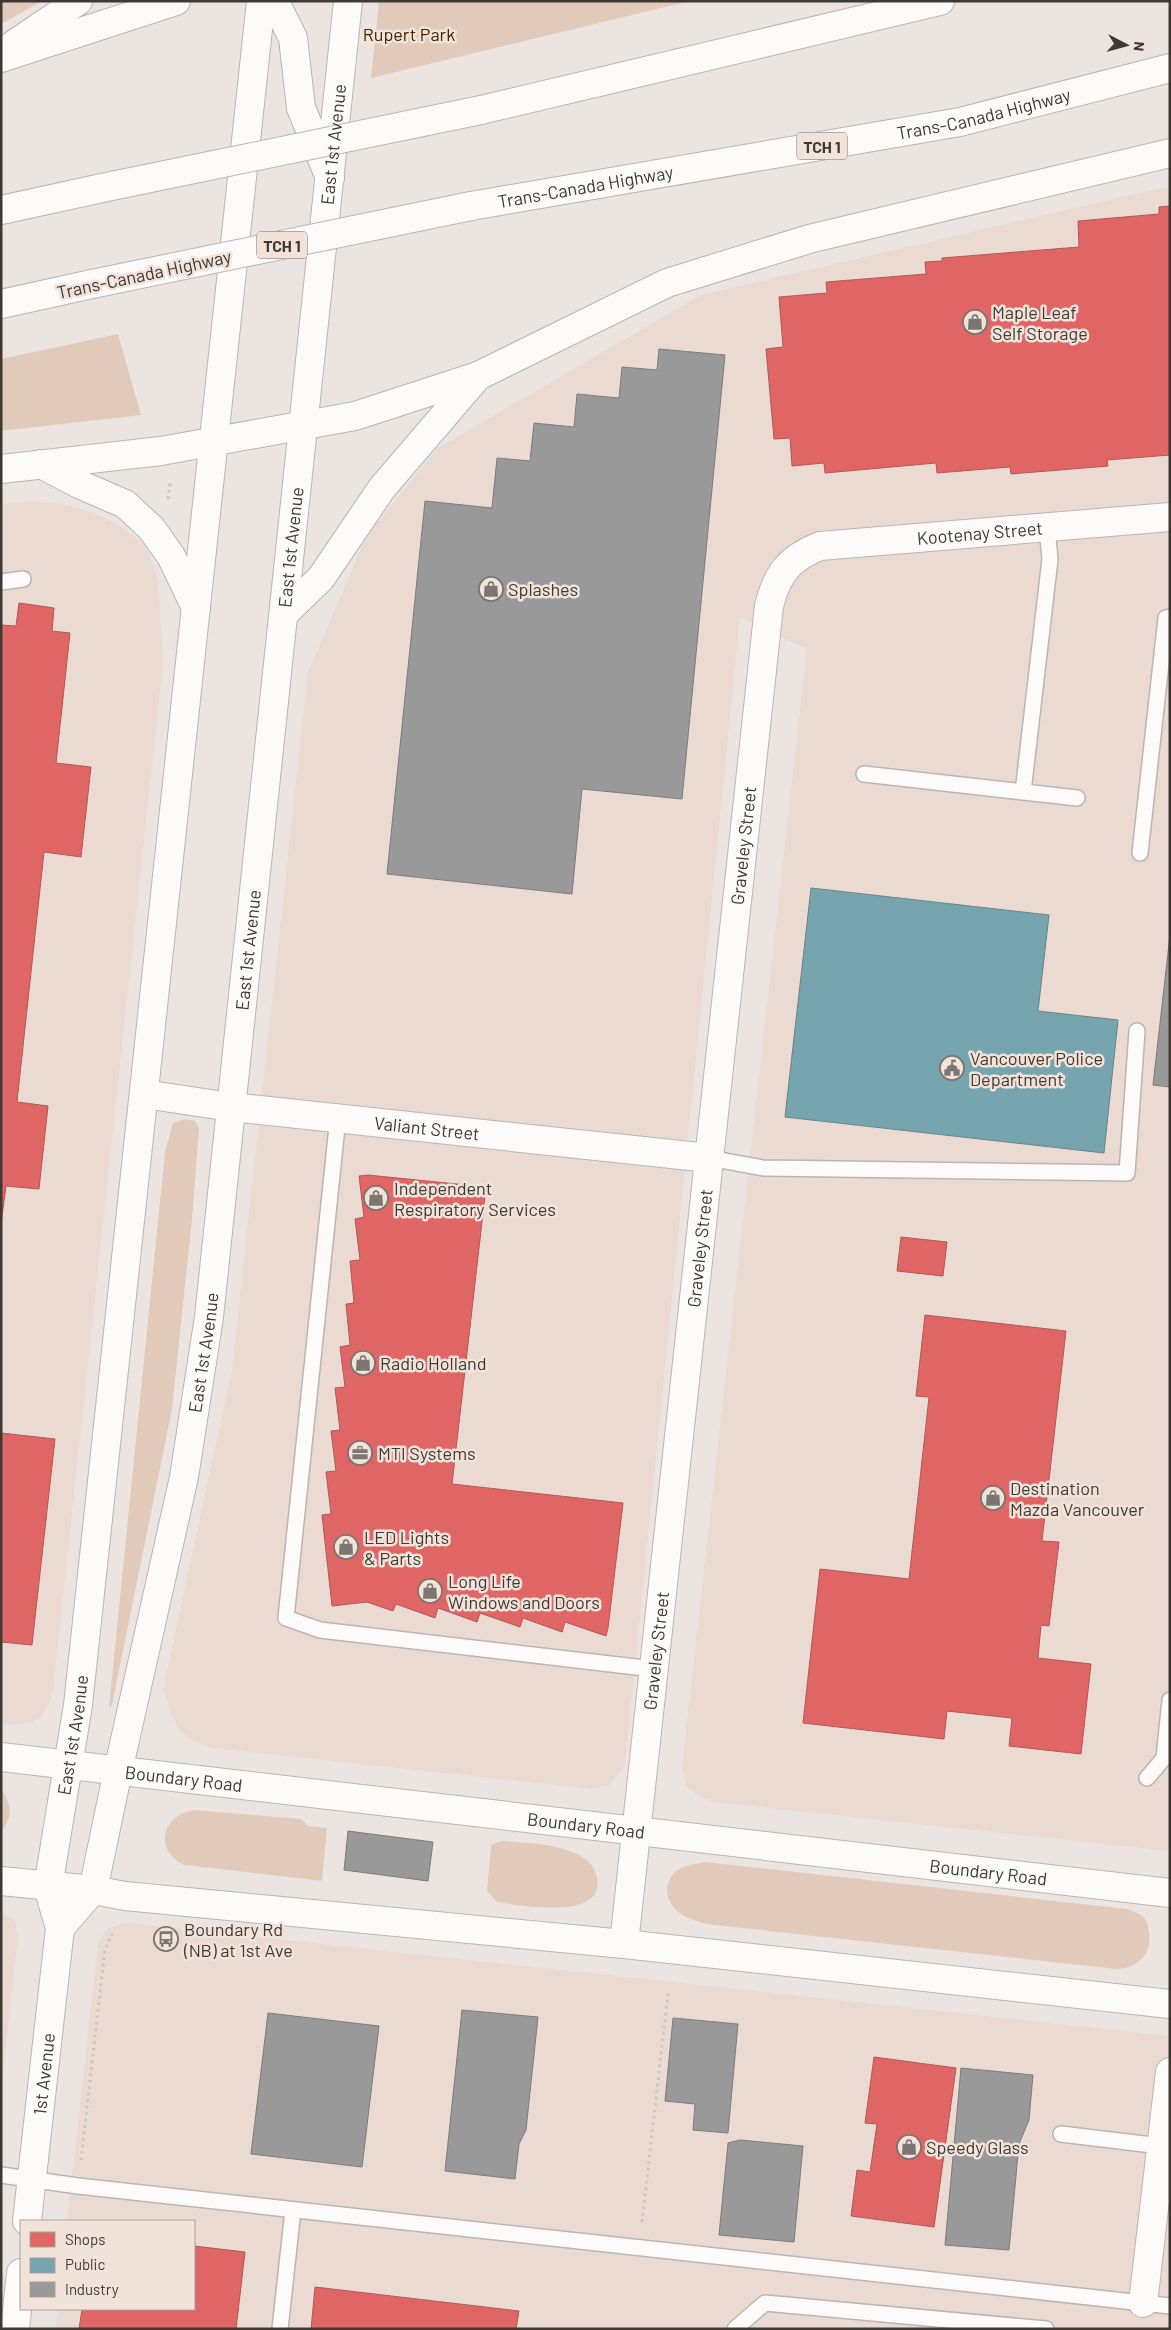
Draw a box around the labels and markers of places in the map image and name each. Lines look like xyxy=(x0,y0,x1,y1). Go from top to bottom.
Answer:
place label: Maple Leaf Self Storage xyxy=(992,301,1088,344)
shop icon: Maple Leaf Self Storage xyxy=(962,309,988,335)
shop icon: Splashes xyxy=(478,576,504,602)
place label: Splashes xyxy=(508,578,578,600)
place label: Vancouver Police Department xyxy=(970,1047,1103,1090)
public building icon: Vancouver Police Department xyxy=(939,1055,965,1081)
place label: Independent Respiratory Services xyxy=(394,1177,556,1220)
shop icon: Independent Respiratory Services xyxy=(363,1185,389,1211)
shop icon: Radio Holland xyxy=(350,1350,376,1376)
place label: Radio Holland xyxy=(380,1352,487,1374)
office icon: MTI Systems xyxy=(347,1440,373,1466)
place label: MTI Systems xyxy=(378,1442,476,1464)
place label: Destination Mazda Vancouver xyxy=(1010,1477,1145,1520)
shop icon: Destination Mazda Vancouver xyxy=(980,1485,1006,1511)
place label: LED Lights & Parts xyxy=(364,1526,449,1569)
shop icon: LED Lights & Parts xyxy=(333,1534,359,1560)
place label: Long Life Windows and Doors xyxy=(448,1570,600,1613)
shop icon: Long Life Windows and Doors xyxy=(417,1578,443,1604)
place label: Boundary Rd (NB) at 1st Ave xyxy=(183,1918,293,1961)
bus stop icon: Boundary Rd (NB) at 1st Ave xyxy=(153,1926,179,1952)
shop icon: Speedy Glass xyxy=(896,2134,922,2160)
place label: Speedy Glass xyxy=(926,2136,1029,2158)

